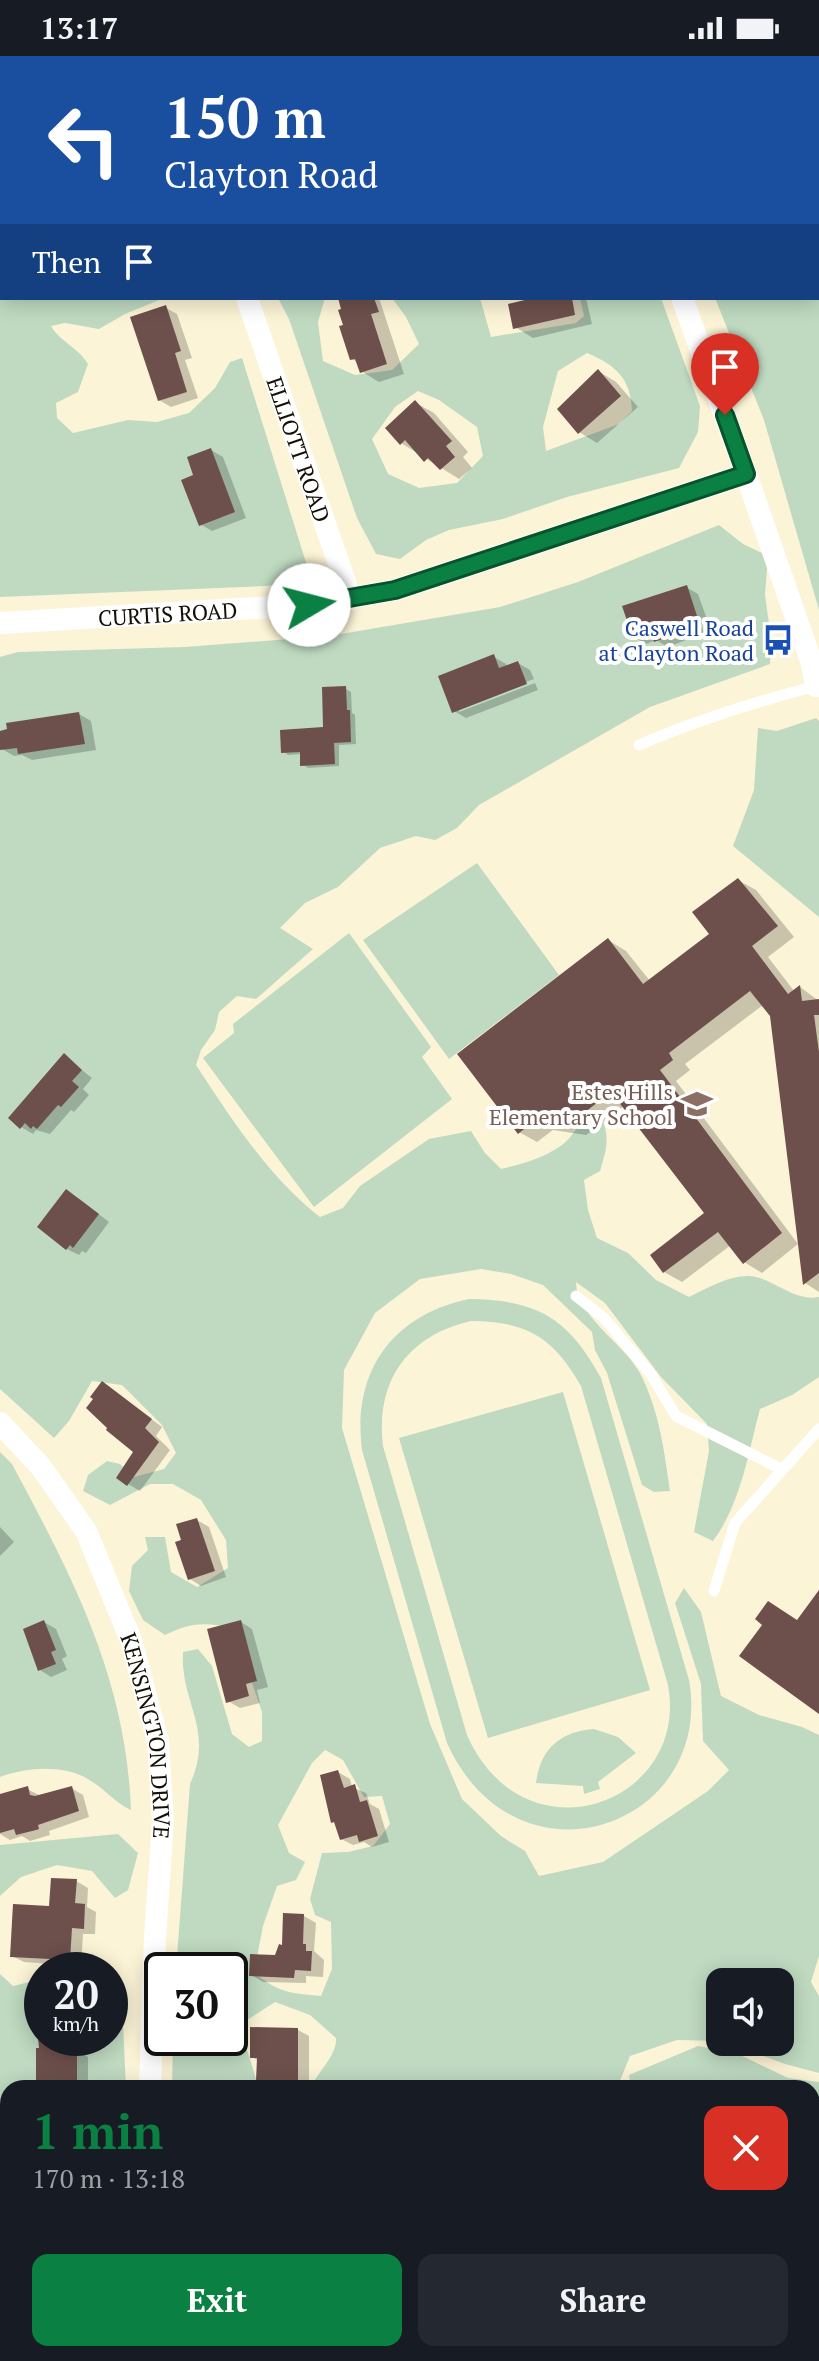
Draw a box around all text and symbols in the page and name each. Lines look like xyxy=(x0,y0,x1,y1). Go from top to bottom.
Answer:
text: 13:17 xyxy=(40,8,118,48)
text: 150 m xyxy=(164,80,326,154)
icon: left xyxy=(32,88,136,192)
text: Clayton Road xyxy=(164,151,378,198)
icon: arrive xyxy=(117,240,161,284)
text: Then xyxy=(32,242,101,282)
pin xyxy=(691,333,759,415)
icon: arrive xyxy=(703,345,747,389)
street label: ELLIOTT ROAD xyxy=(261,373,338,526)
position arrow xyxy=(267,563,351,647)
street label: CURTIS ROAD xyxy=(97,595,238,632)
place label: Caswell Road at Clayton Road xyxy=(599,613,754,667)
bus stop icon: Caswell Road at Clayton Road xyxy=(761,623,795,657)
place label: Estes Hills Elementary School xyxy=(489,1077,673,1131)
school or university icon: Estes Hills Elementary School xyxy=(680,1087,714,1121)
street label: KENSINGTON DRIVE xyxy=(115,1628,178,1840)
speed limit sign: 30 xyxy=(144,1952,248,2056)
text: 20 xyxy=(53,1967,99,2020)
map controls xyxy=(706,1968,794,2056)
button: sound xyxy=(706,1968,794,2056)
text: km/h xyxy=(53,2010,99,2037)
text: 1 min xyxy=(32,2099,163,2163)
button: close xyxy=(704,2106,788,2190)
text: 170 m · 13:18 xyxy=(32,2161,185,2195)
button: Exit xyxy=(32,2254,402,2346)
button: Share xyxy=(418,2254,788,2346)

